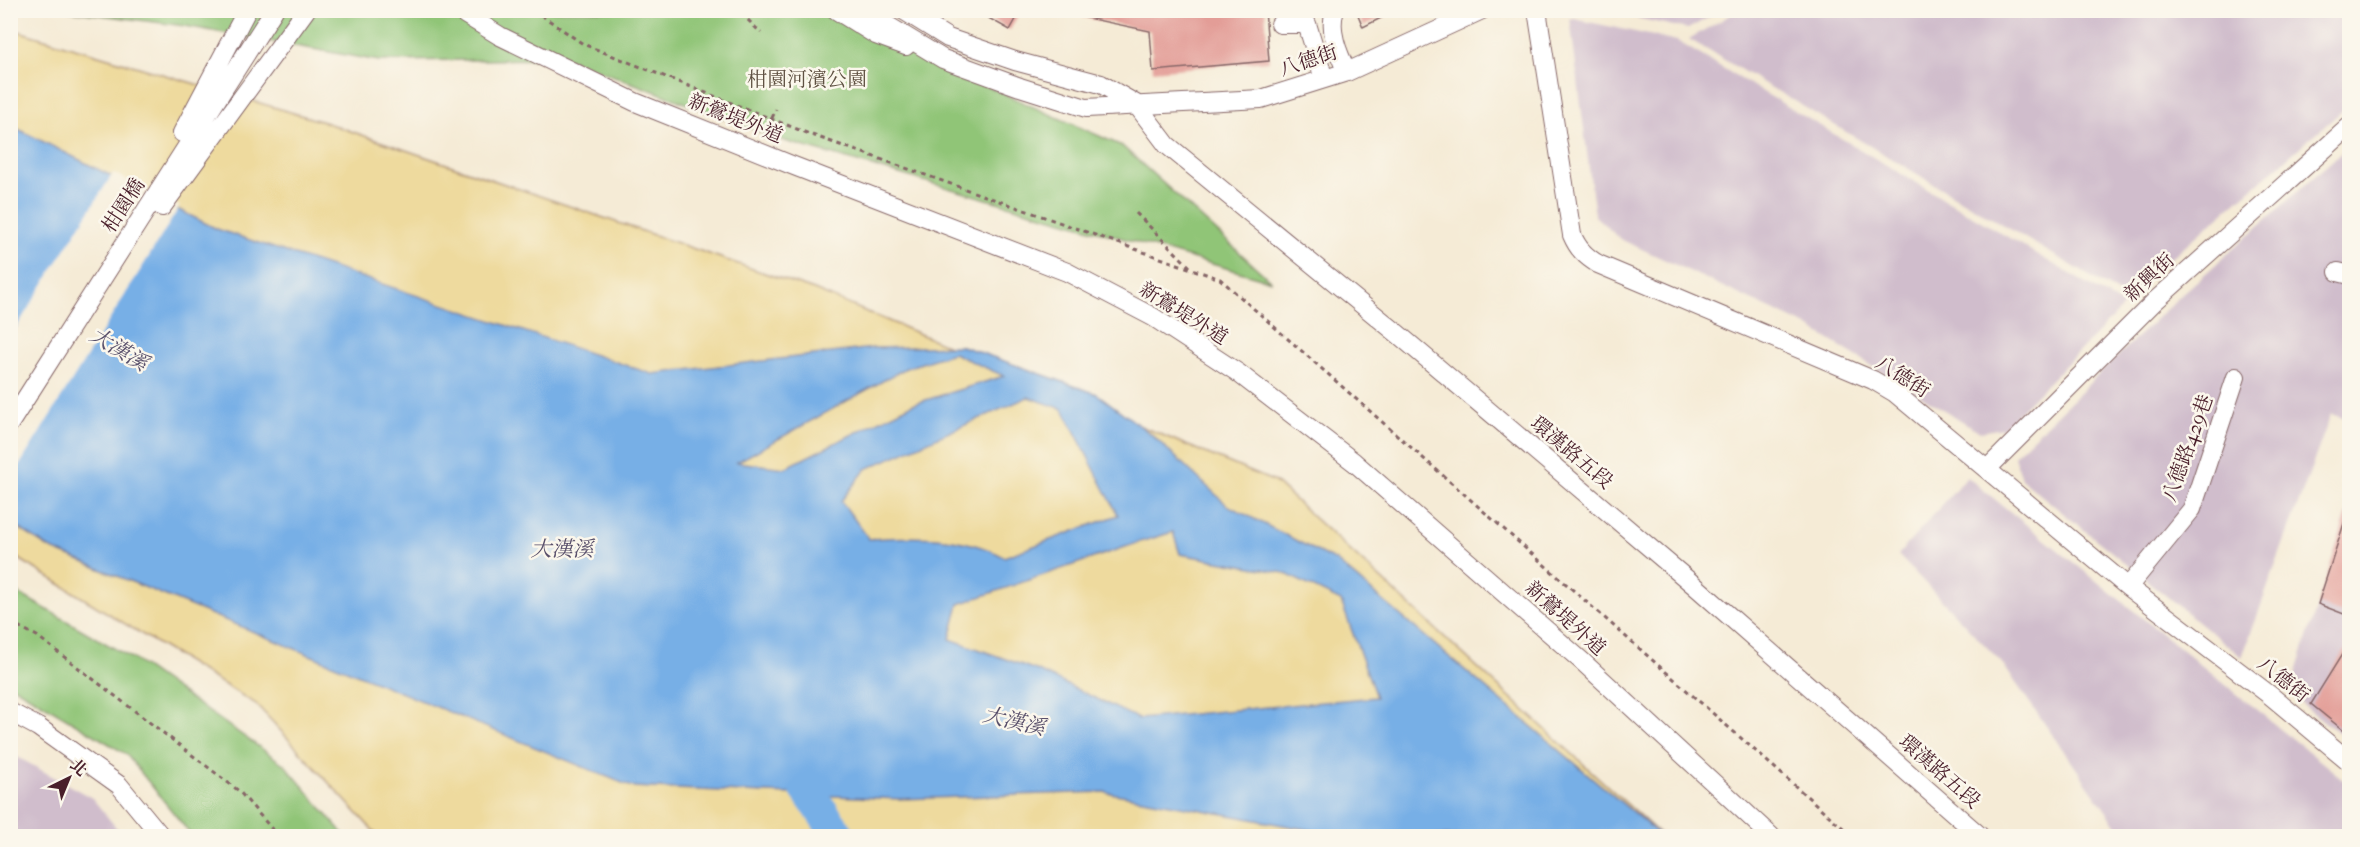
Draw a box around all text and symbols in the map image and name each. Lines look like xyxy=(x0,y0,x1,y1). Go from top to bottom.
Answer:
street label: 八德街 xyxy=(1276,40,1340,81)
park label: 柑園河濱公園 xyxy=(747,68,867,91)
street label: 新鶯堤外道 xyxy=(685,89,786,148)
street label: 柑園橋 xyxy=(97,174,149,237)
street label: 新興街 xyxy=(2120,248,2179,306)
street label: 新鶯堤外道 xyxy=(1135,277,1232,350)
water label: 大漢溪 xyxy=(86,322,154,377)
street label: 八德街 xyxy=(1871,350,1934,402)
street label: 八德路429巷 xyxy=(2157,391,2218,505)
street label: 環漢路五段 xyxy=(1526,411,1617,493)
water label: 大漢溪 xyxy=(531,537,595,561)
street label: 新鶯堤外道 xyxy=(1521,576,1611,660)
street label: 八德街 xyxy=(2253,652,2314,707)
water label: 大漢溪 xyxy=(981,702,1049,740)
street label: 環漢路五段 xyxy=(1894,730,1985,813)
north arrow xyxy=(39,748,99,808)
text: 北 xyxy=(67,755,91,780)

